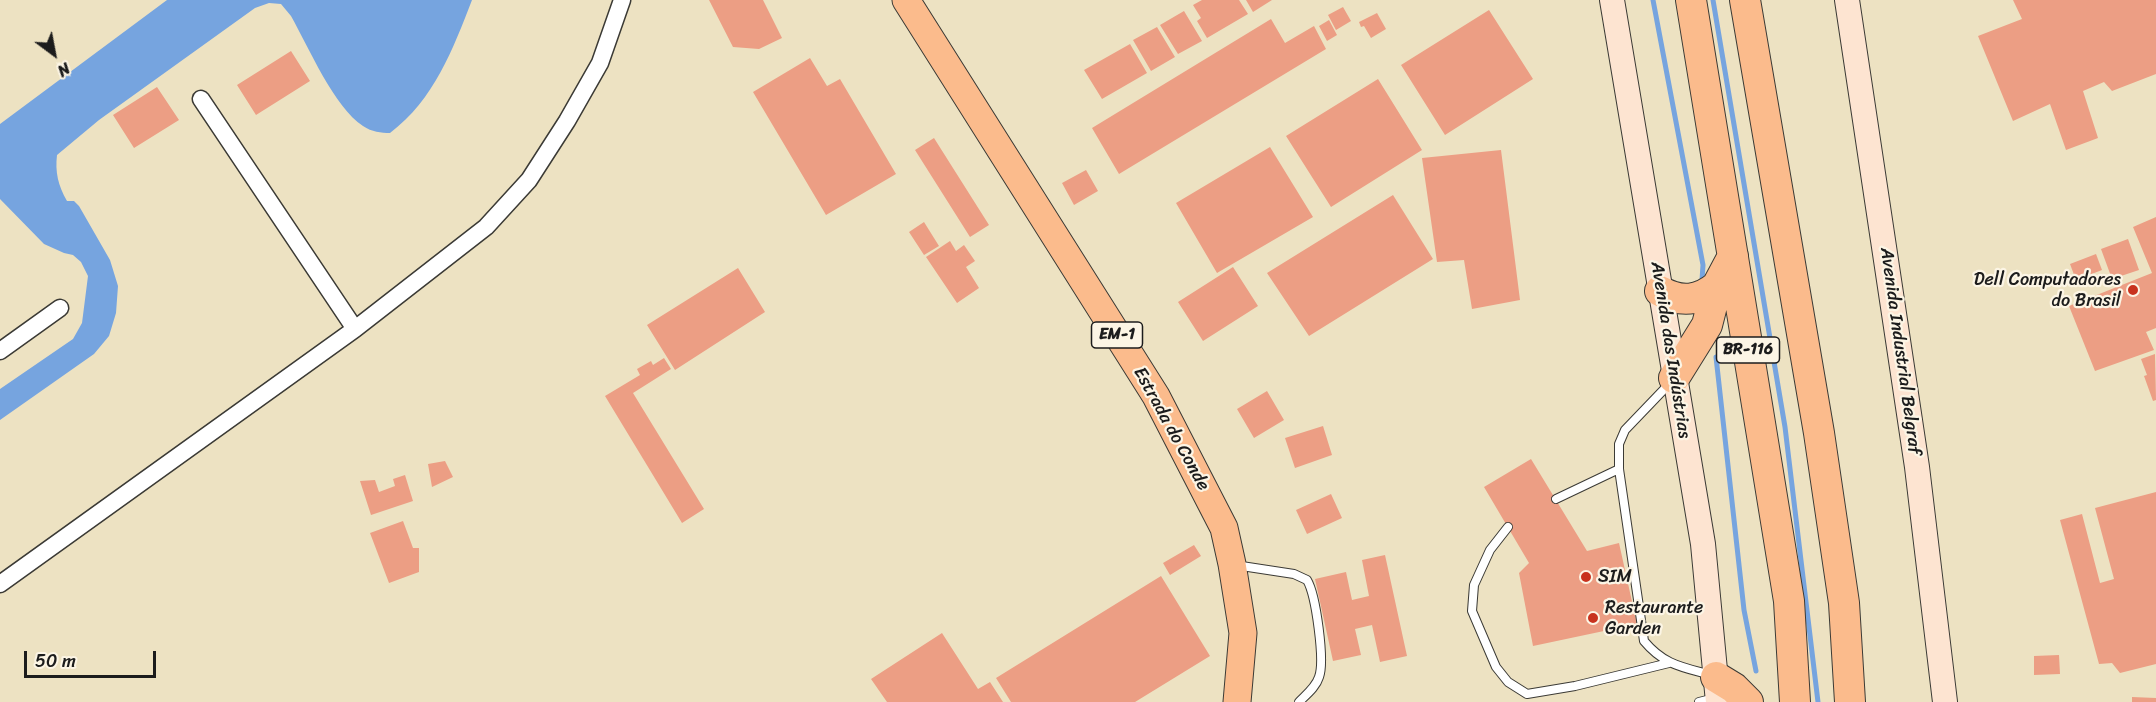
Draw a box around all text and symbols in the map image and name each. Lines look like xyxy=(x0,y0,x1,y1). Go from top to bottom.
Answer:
north arrow xyxy=(24,24,84,84)
text: N xyxy=(51,54,76,85)
street label: Avenida Industrial Belgraf xyxy=(1875,246,1925,456)
street label: Avenida das Indústrias xyxy=(1645,260,1695,440)
place label: Dell Computadores do Brasil xyxy=(1974,269,2121,312)
marker: Dell Computadores do Brasil xyxy=(2126,283,2140,297)
road number: EM-1 xyxy=(1092,322,1142,348)
road number: BR-116 xyxy=(1716,337,1780,363)
street label: Estrada do Conde xyxy=(1128,363,1214,495)
place label: SIM xyxy=(1598,566,1632,588)
marker: SIM xyxy=(1579,570,1593,584)
place label: Restaurante Garden xyxy=(1605,597,1703,640)
marker: Restaurante Garden xyxy=(1586,611,1600,625)
scale bar xyxy=(27,639,159,677)
text: 50 m xyxy=(35,645,76,677)

